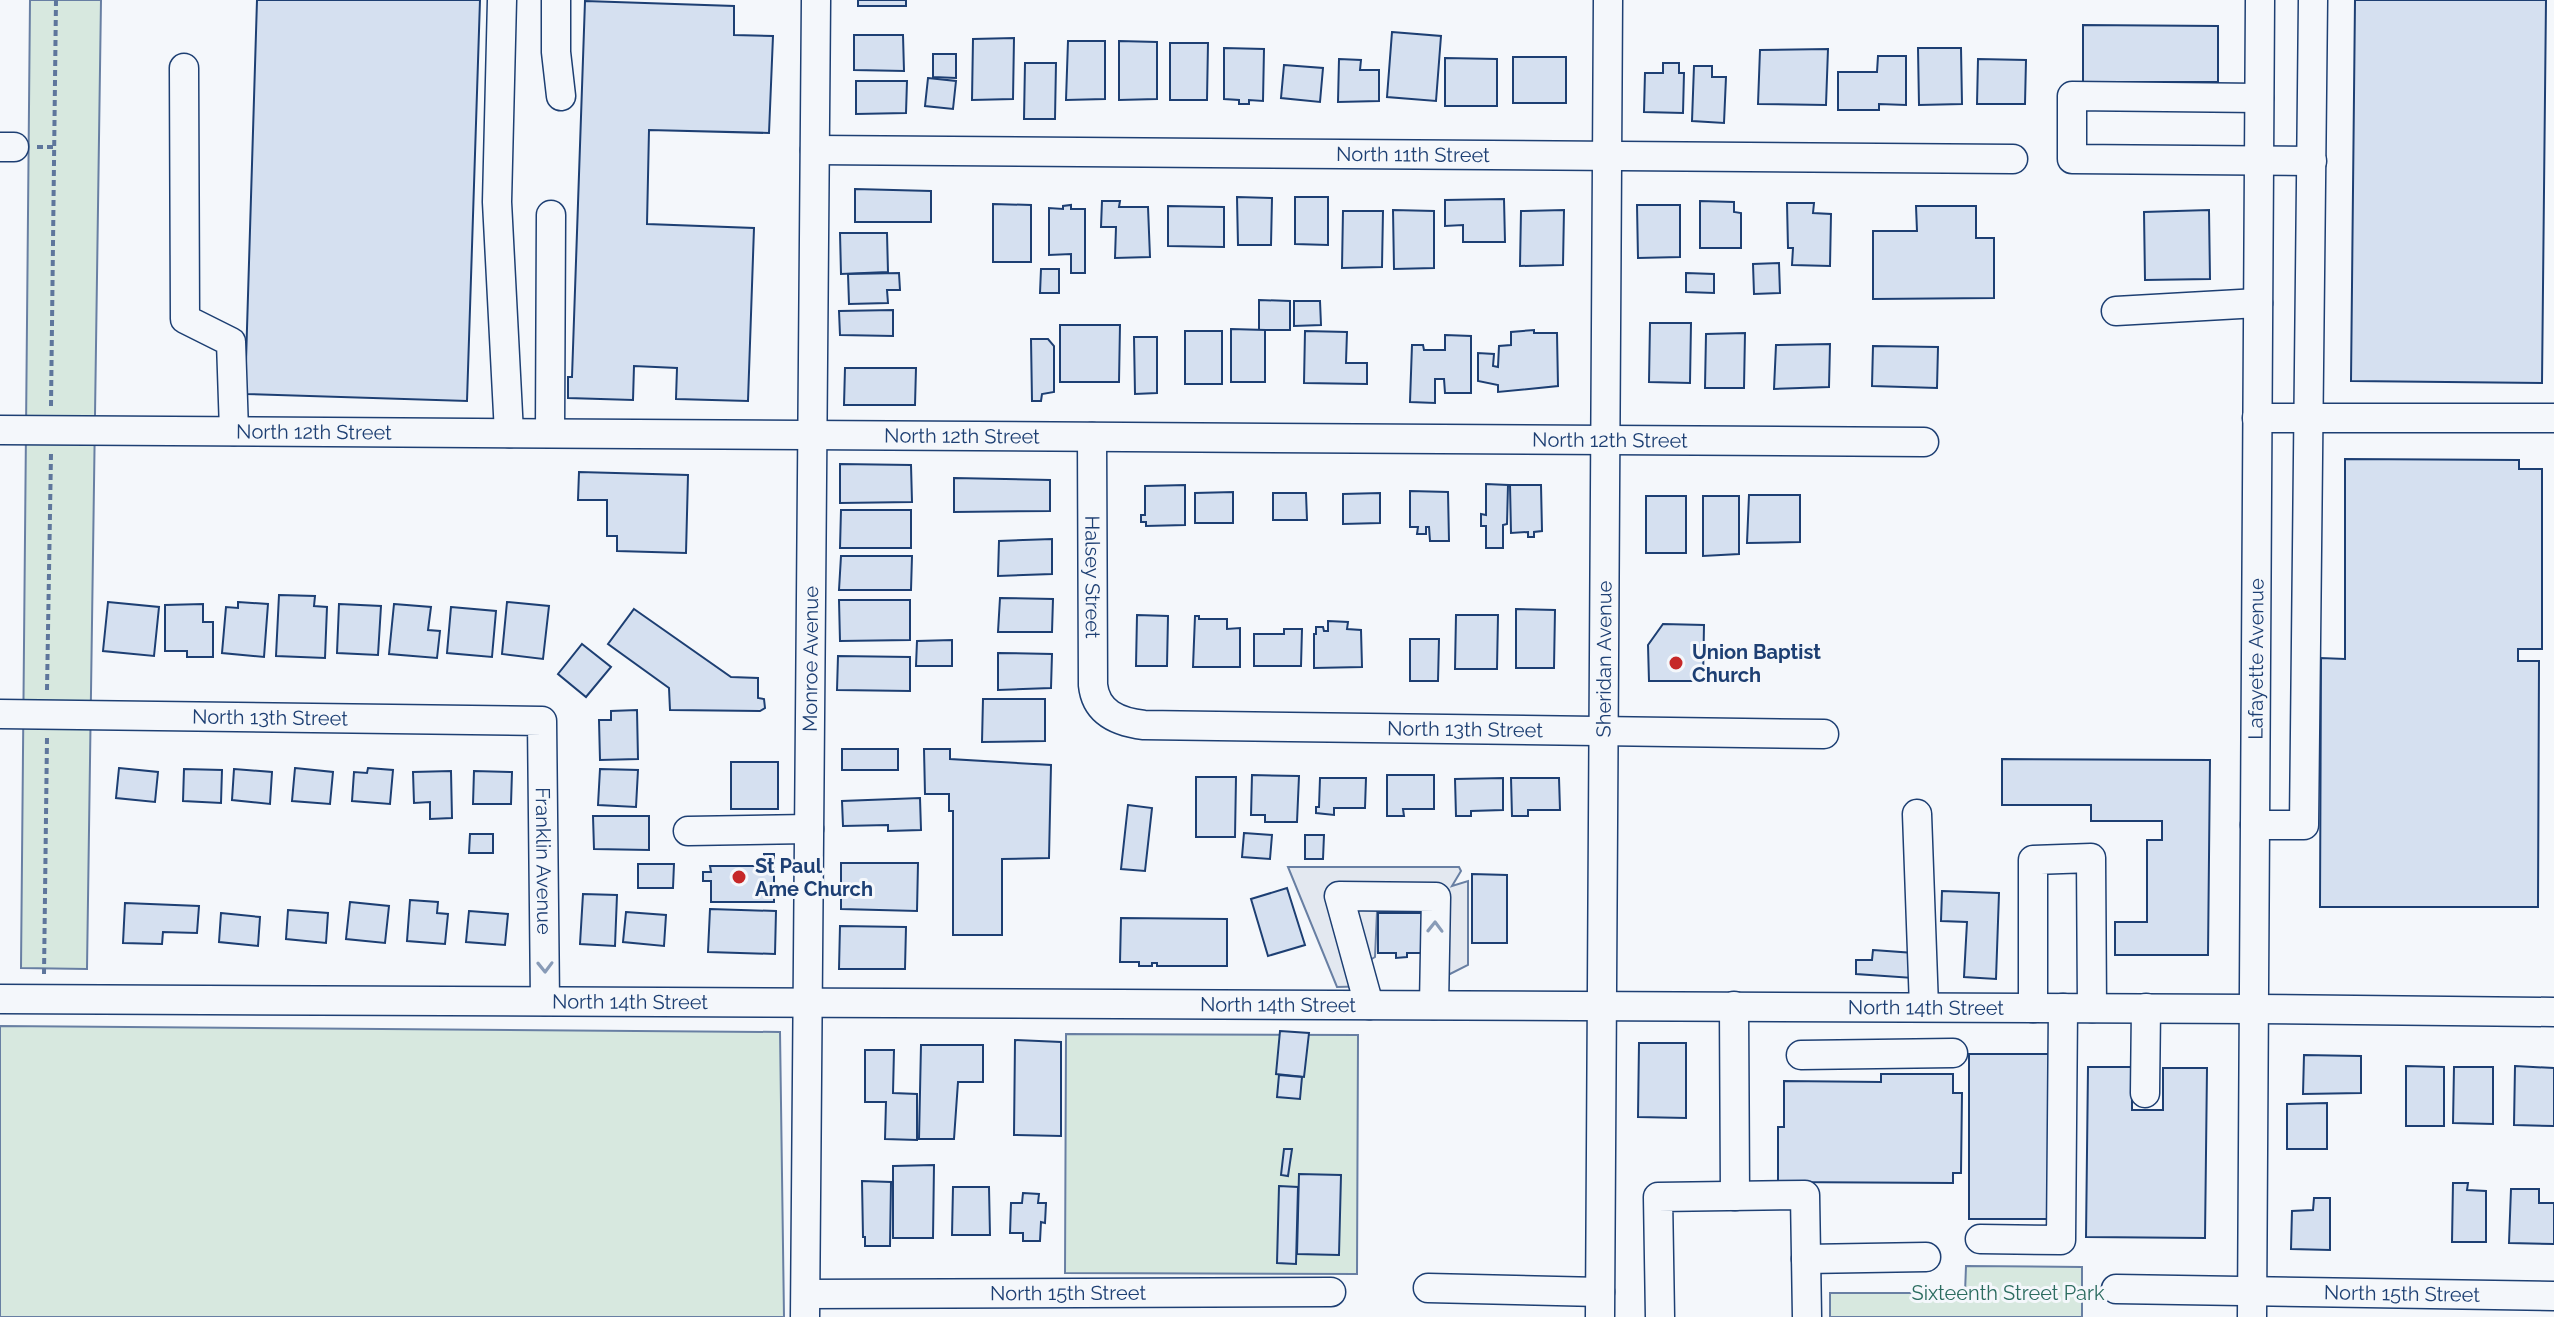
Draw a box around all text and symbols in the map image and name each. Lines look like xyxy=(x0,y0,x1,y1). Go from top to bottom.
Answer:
street label: North 11th Street xyxy=(1336,142,1490,167)
street label: North 12th Street xyxy=(236,419,392,444)
street label: North 12th Street xyxy=(884,424,1040,448)
street label: North 12th Street xyxy=(1532,428,1688,453)
street label: Halsey Street xyxy=(1080,515,1105,639)
street label: Lafayette Avenue xyxy=(2244,578,2268,740)
street label: Sheridan Avenue xyxy=(1592,580,1616,737)
street label: Monroe Avenue xyxy=(798,586,823,732)
place label: Union Baptist Church xyxy=(1692,640,1821,687)
marker: Union Baptist Church xyxy=(1667,654,1685,672)
street label: North 13th Street xyxy=(192,704,348,730)
street label: North 13th Street xyxy=(1387,716,1543,742)
street label: Franklin Avenue xyxy=(531,787,556,935)
place label: St Paul Ame Church xyxy=(755,854,873,901)
marker: St Paul Ame Church xyxy=(730,868,748,886)
one-way arrow xyxy=(1426,920,1444,933)
one-way arrow xyxy=(536,961,554,974)
street label: North 14th Street xyxy=(552,989,708,1014)
street label: North 14th Street xyxy=(1200,992,1356,1017)
street label: North 14th Street xyxy=(1848,995,2004,1020)
street label: North 15th Street xyxy=(2324,1280,2481,1307)
street label: North 15th Street xyxy=(990,1281,1146,1305)
park label: Sixteenth Street Park xyxy=(1912,1281,2105,1305)

